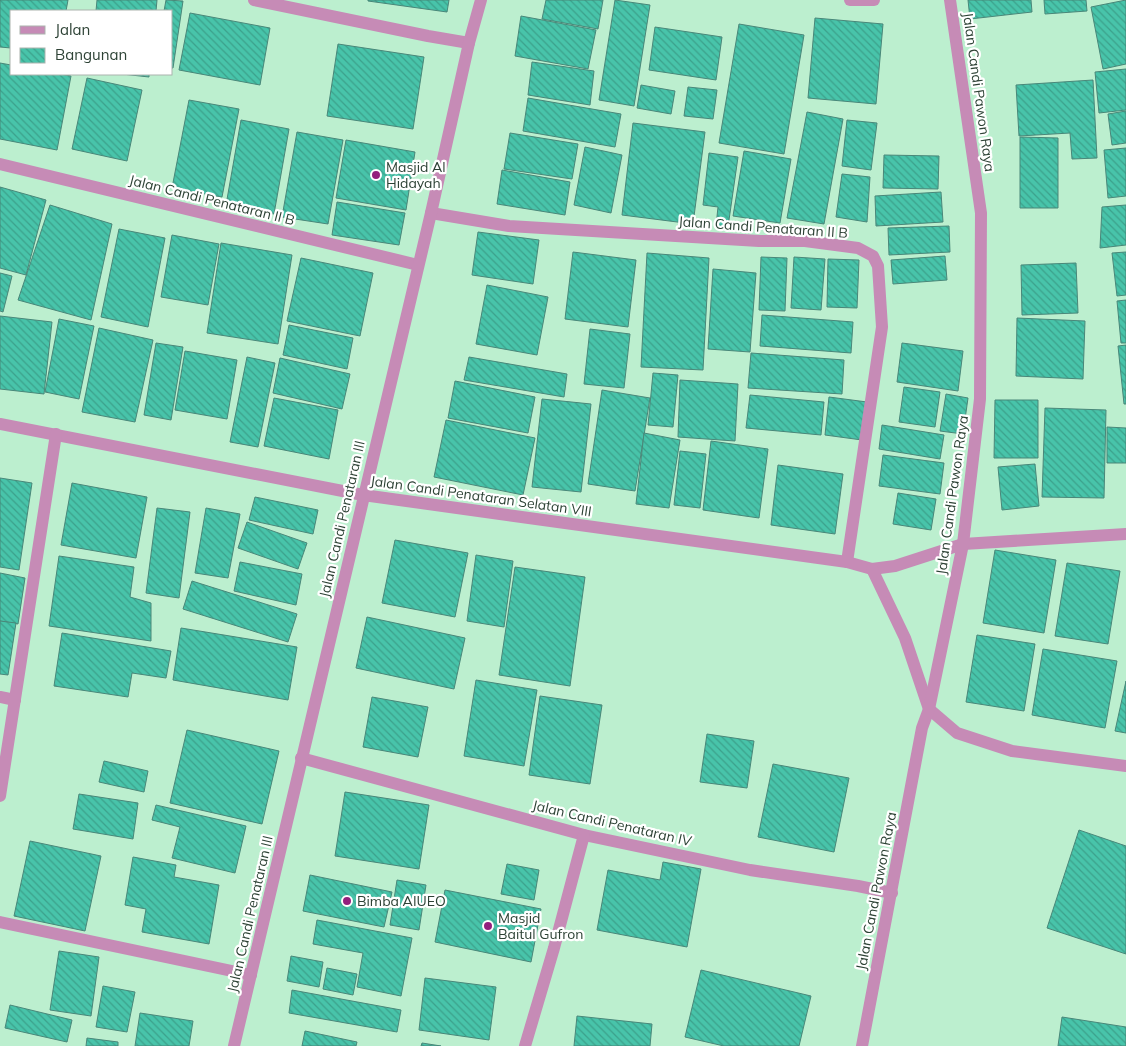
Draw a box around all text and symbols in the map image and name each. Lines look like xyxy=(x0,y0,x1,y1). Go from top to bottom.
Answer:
legend xyxy=(10,10,172,75)
street label: Jalan Candi Pawon Raya xyxy=(959,11,999,173)
text: Jalan xyxy=(55,20,90,39)
text: Bangunan xyxy=(55,45,127,64)
place label: Masjid Al Hidayah xyxy=(386,158,446,192)
marker: Masjid Al Hidayah xyxy=(370,169,382,181)
street label: Jalan Candi Penataran II B xyxy=(127,171,297,229)
street label: Jalan Candi Penataran II B xyxy=(678,212,848,242)
street label: Jalan Candi Pawon Raya xyxy=(932,414,972,576)
street label: Jalan Candi Penataran III xyxy=(315,439,369,599)
street label: Jalan Candi Penataran Selatan VIII xyxy=(369,472,593,520)
street label: Jalan Candi Penataran IV xyxy=(531,796,694,850)
street label: Jalan Candi Pawon Raya xyxy=(852,810,900,972)
street label: Jalan Candi Penataran III xyxy=(223,834,277,994)
place label: Bimba AIUEO xyxy=(357,892,446,910)
marker: Bimba AIUEO xyxy=(341,895,353,907)
place label: Masjid Baitul Gufron xyxy=(498,909,583,943)
marker: Masjid Baitul Gufron xyxy=(482,920,494,932)

